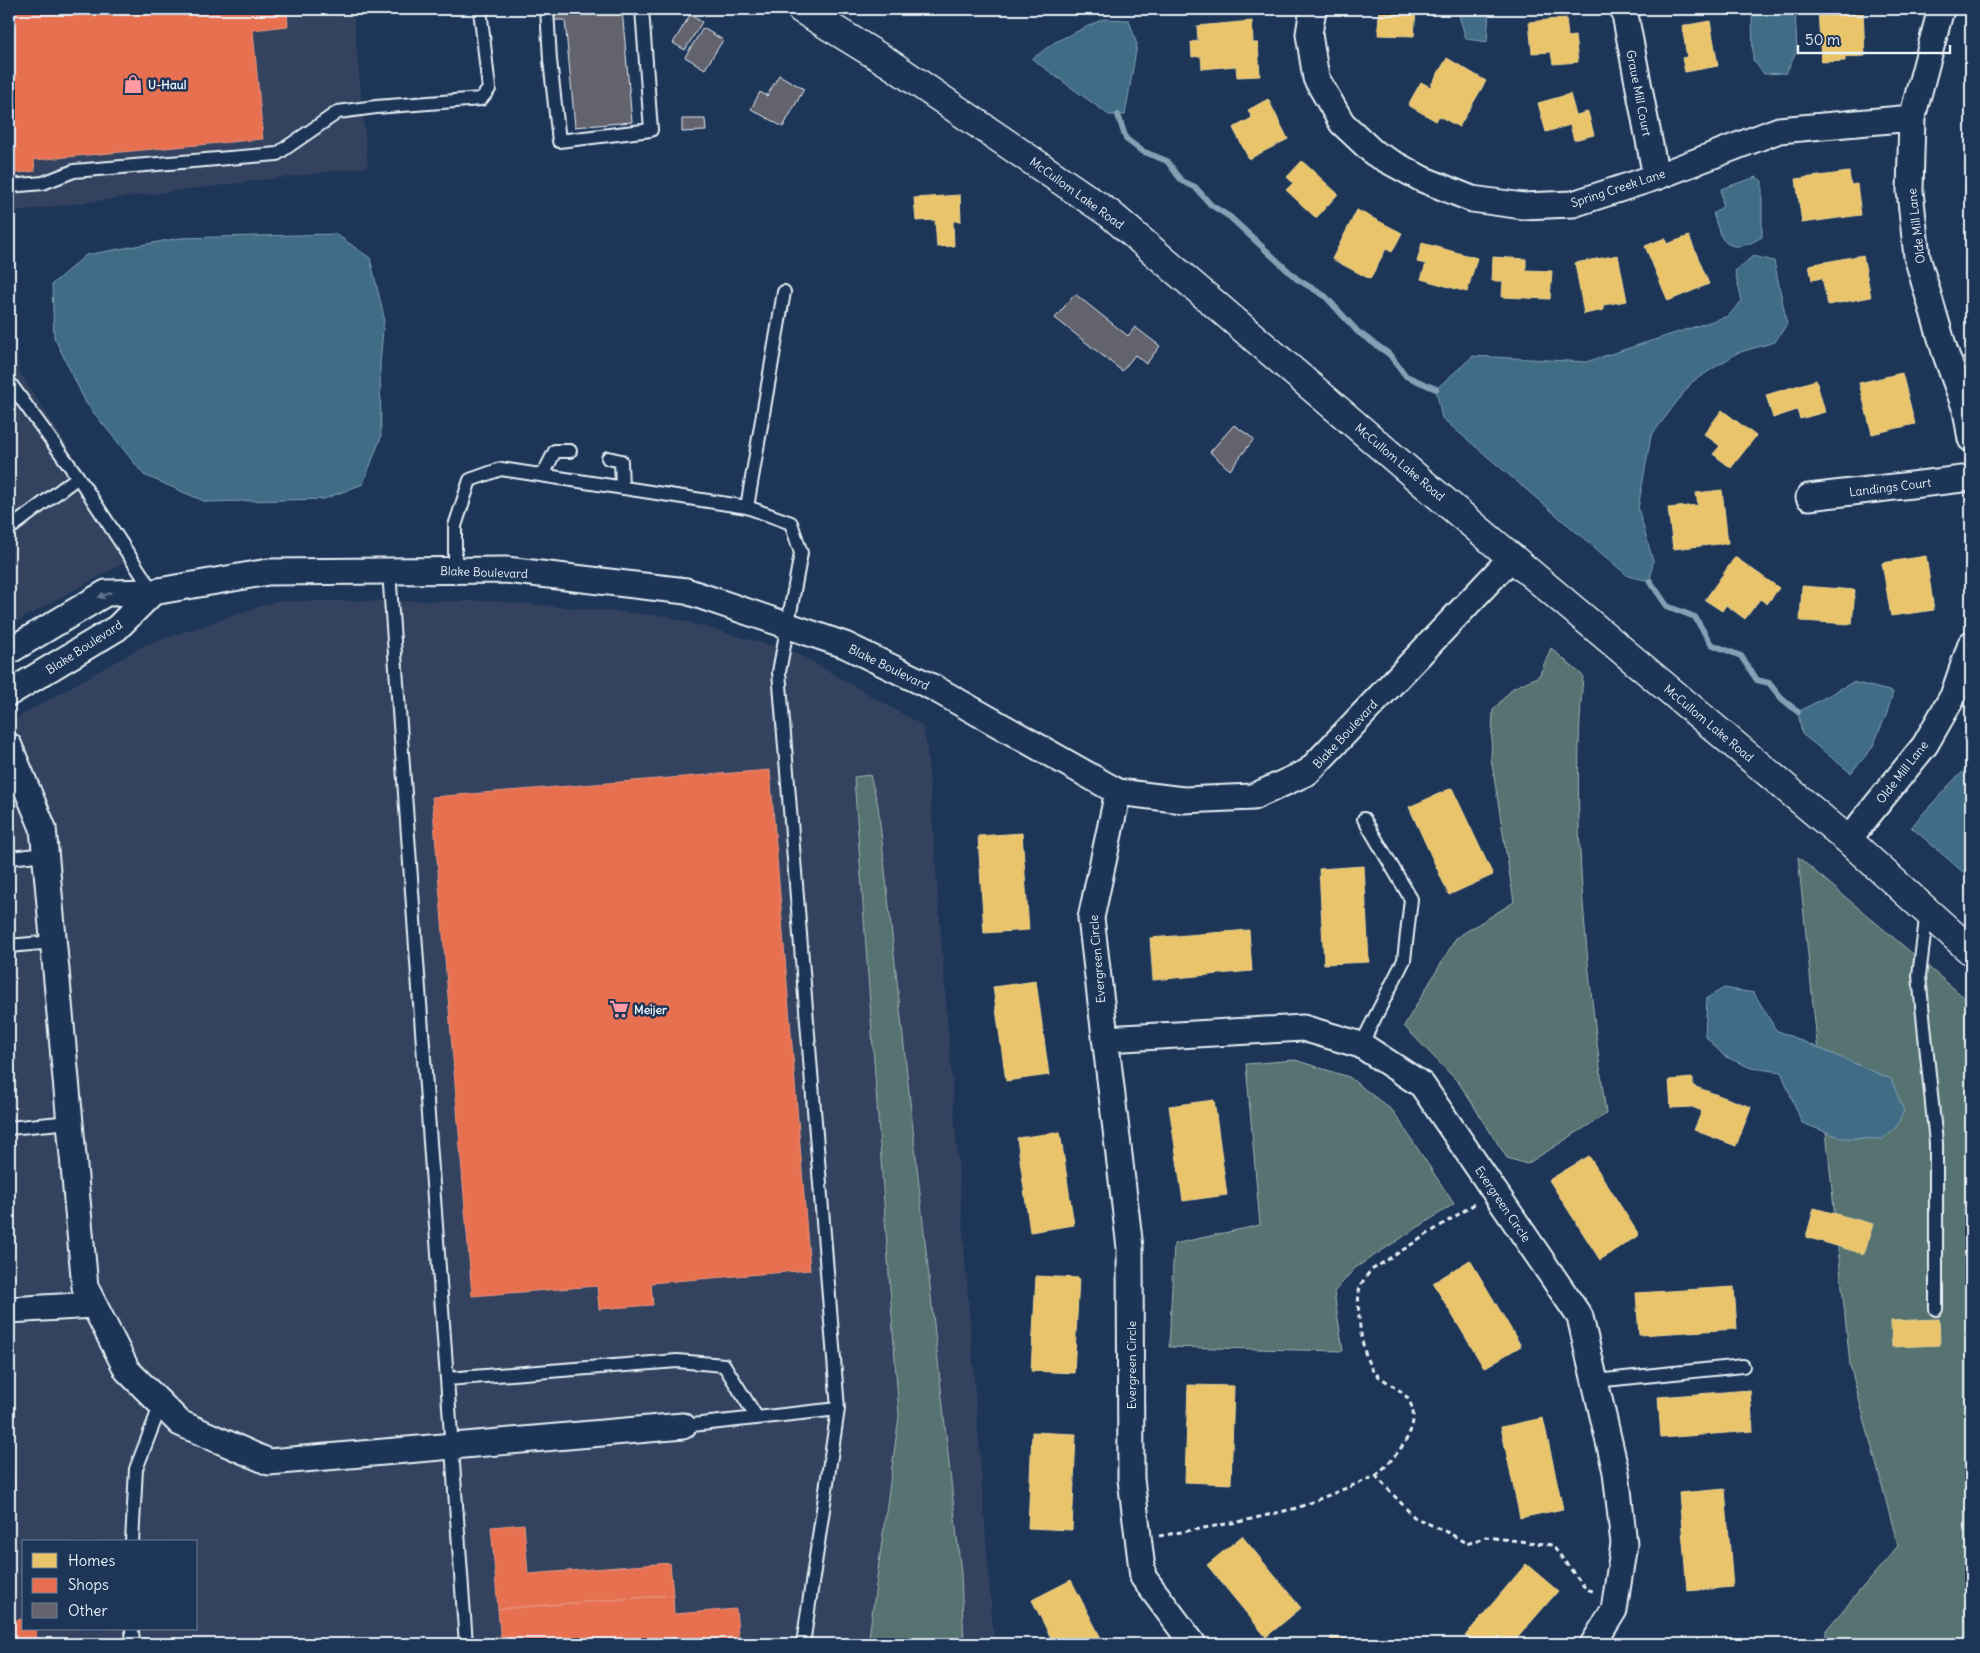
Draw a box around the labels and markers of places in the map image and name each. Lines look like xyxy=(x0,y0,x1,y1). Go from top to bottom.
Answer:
shop icon: U-Haul xyxy=(122,73,144,95)
place label: U-Haul xyxy=(148,77,187,92)
supermarket icon: Meijer xyxy=(608,998,630,1020)
place label: Meijer xyxy=(634,1002,667,1017)

